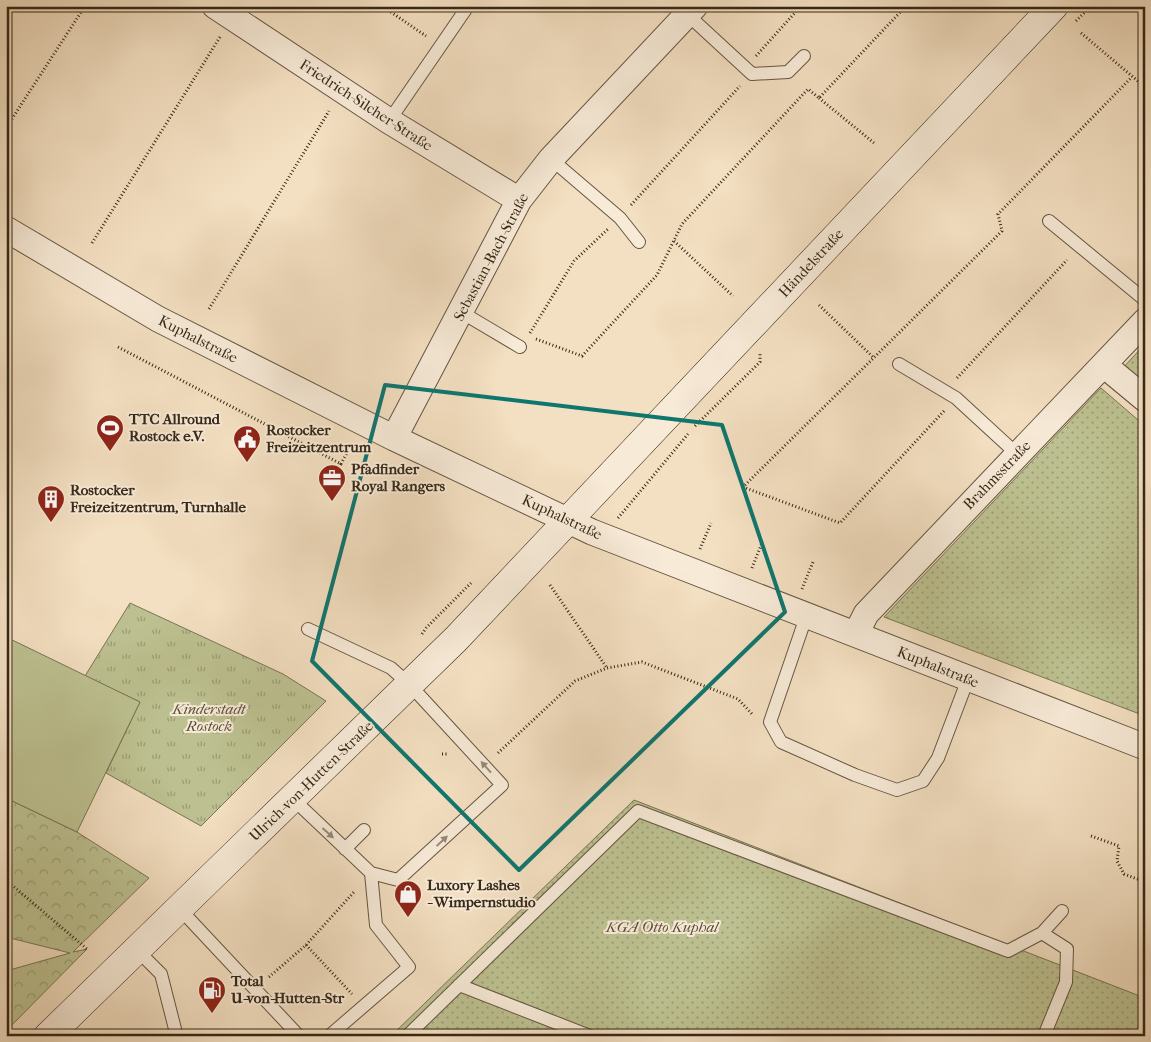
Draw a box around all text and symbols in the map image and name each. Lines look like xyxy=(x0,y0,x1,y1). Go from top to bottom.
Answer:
street label: Friedrich-Silcher-Straße xyxy=(296,55,436,155)
street label: Sebastian-Bach-Straße xyxy=(450,189,533,324)
street label: Händelstraße xyxy=(775,225,848,301)
street label: Kuphalstraße xyxy=(155,311,241,367)
place label: TTC Allround Rostock e.V. xyxy=(128,410,221,445)
sports icon: TTC Allround Rostock e.V. xyxy=(95,413,125,452)
place label: Rostocker Freizeitzentrum xyxy=(265,421,372,456)
public building icon: Rostocker Freizeitzentrum xyxy=(232,424,262,463)
street label: Brahmsstraße xyxy=(959,436,1035,513)
place label: Pfadfinder Royal Rangers xyxy=(351,460,446,495)
office icon: Pfadfinder Royal Rangers xyxy=(317,463,347,502)
place label: Rostocker Freizeitzentrum, Turnhalle xyxy=(69,481,247,516)
building icon: Rostocker Freizeitzentrum, Turnhalle xyxy=(36,484,66,523)
street label: Kuphalstraße xyxy=(519,491,605,544)
street label: Kuphalstraße xyxy=(895,642,982,692)
park label: Kinderstadt Rostock xyxy=(171,700,247,735)
street label: Ulrich-von-Hutten-Straße xyxy=(245,717,377,845)
one-way arrow xyxy=(480,761,491,774)
one-way arrow xyxy=(321,828,334,839)
one-way arrow xyxy=(435,835,447,847)
place label: Luxory Lashes - Wimpernstudio xyxy=(427,876,536,911)
shop icon: Luxory Lashes - Wimpernstudio xyxy=(393,879,423,918)
park label: KGA Otto Kuphal xyxy=(605,918,720,936)
place label: Total U-von-Hutten-Str xyxy=(230,972,345,1007)
fuel station icon: Total U-von-Hutten-Str xyxy=(197,975,227,1014)

